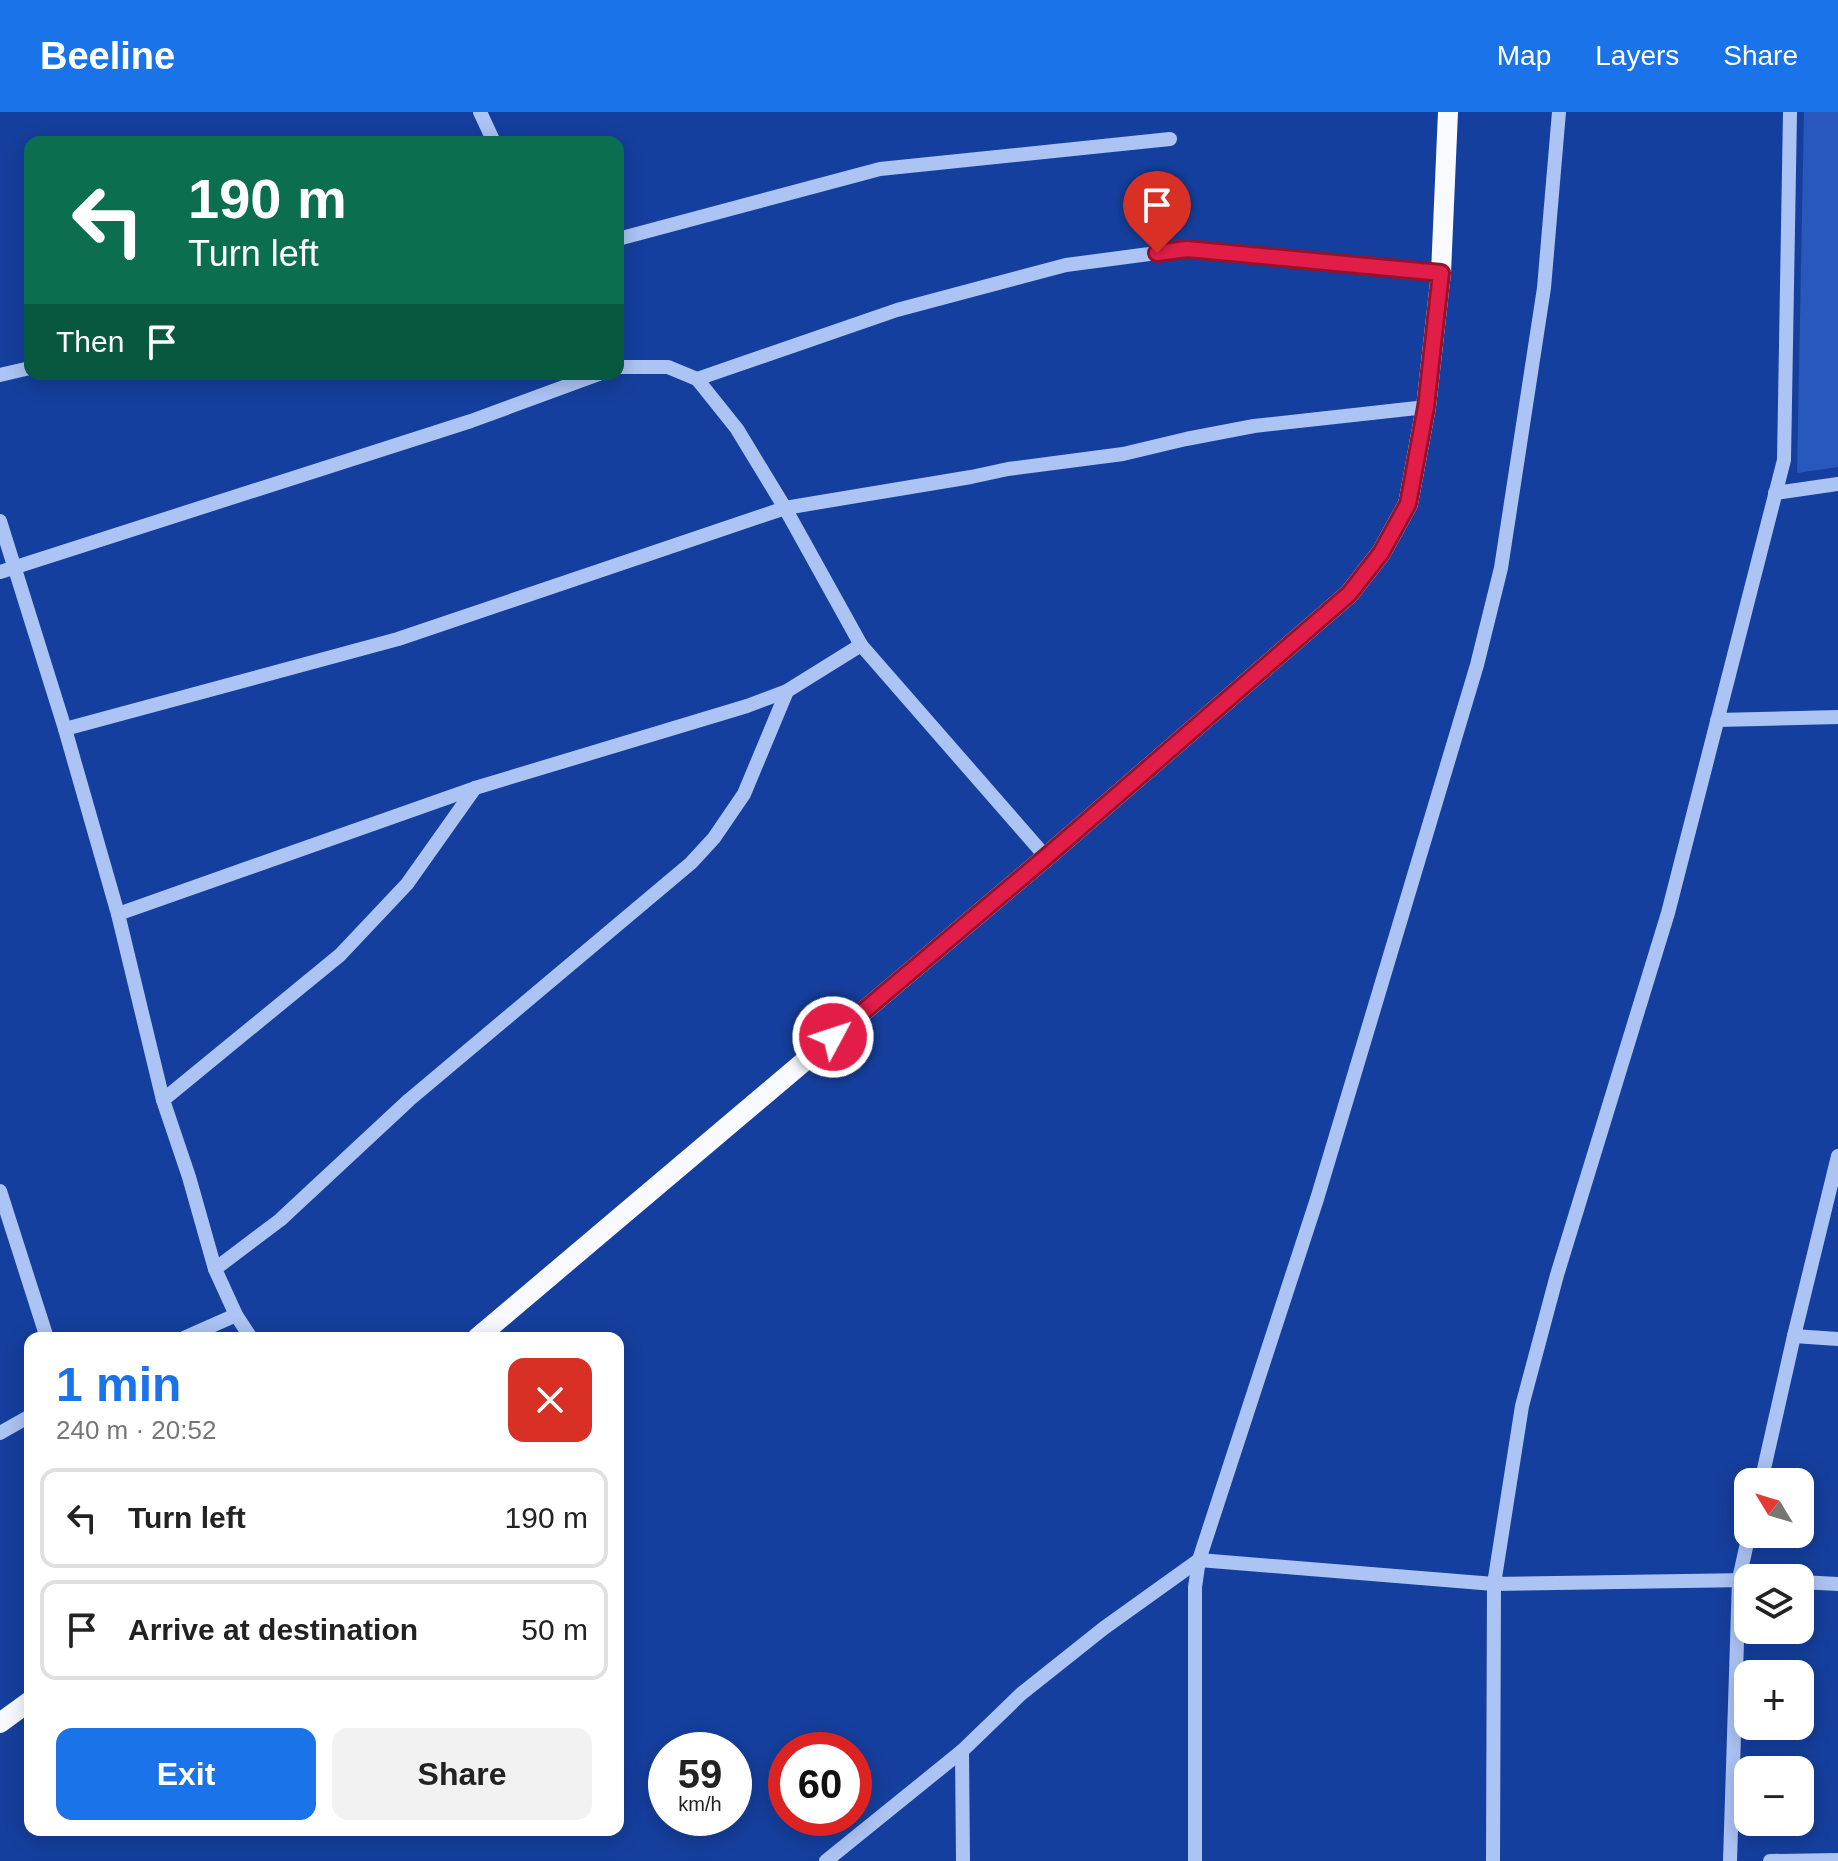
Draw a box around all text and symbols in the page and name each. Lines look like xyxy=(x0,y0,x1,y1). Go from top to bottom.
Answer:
text: Beeline xyxy=(40,35,175,77)
text: Map xyxy=(1497,40,1551,71)
text: Layers xyxy=(1595,40,1679,71)
text: Share xyxy=(1723,40,1798,71)
text: 190 m xyxy=(188,167,347,230)
icon: left xyxy=(56,168,160,272)
pin xyxy=(1123,171,1191,253)
icon: arrive xyxy=(1135,183,1179,227)
text: Turn left xyxy=(188,233,319,274)
icon: arrive xyxy=(140,320,184,364)
text: Then xyxy=(56,325,124,358)
position arrow xyxy=(791,995,875,1079)
text: 1 min xyxy=(56,1358,181,1411)
button: close xyxy=(508,1358,592,1442)
text: 240 m · 20:52 xyxy=(56,1415,216,1445)
north arrow xyxy=(1734,1468,1814,1548)
map controls xyxy=(1734,1468,1814,1836)
icon: left xyxy=(60,1496,104,1540)
text: Turn left xyxy=(128,1501,246,1534)
text: 190 m xyxy=(505,1501,588,1534)
button: layers xyxy=(1734,1564,1814,1644)
icon: arrive xyxy=(60,1608,104,1652)
text: Arrive at destination xyxy=(128,1613,418,1646)
text: 50 m xyxy=(521,1613,588,1646)
button: + xyxy=(1734,1660,1814,1740)
button: Exit xyxy=(56,1728,316,1820)
button: Share xyxy=(332,1728,592,1820)
speed limit sign: 60 xyxy=(768,1732,872,1836)
text: 59 xyxy=(678,1752,722,1796)
button: − xyxy=(1734,1756,1814,1836)
text: km/h xyxy=(678,1793,722,1815)

